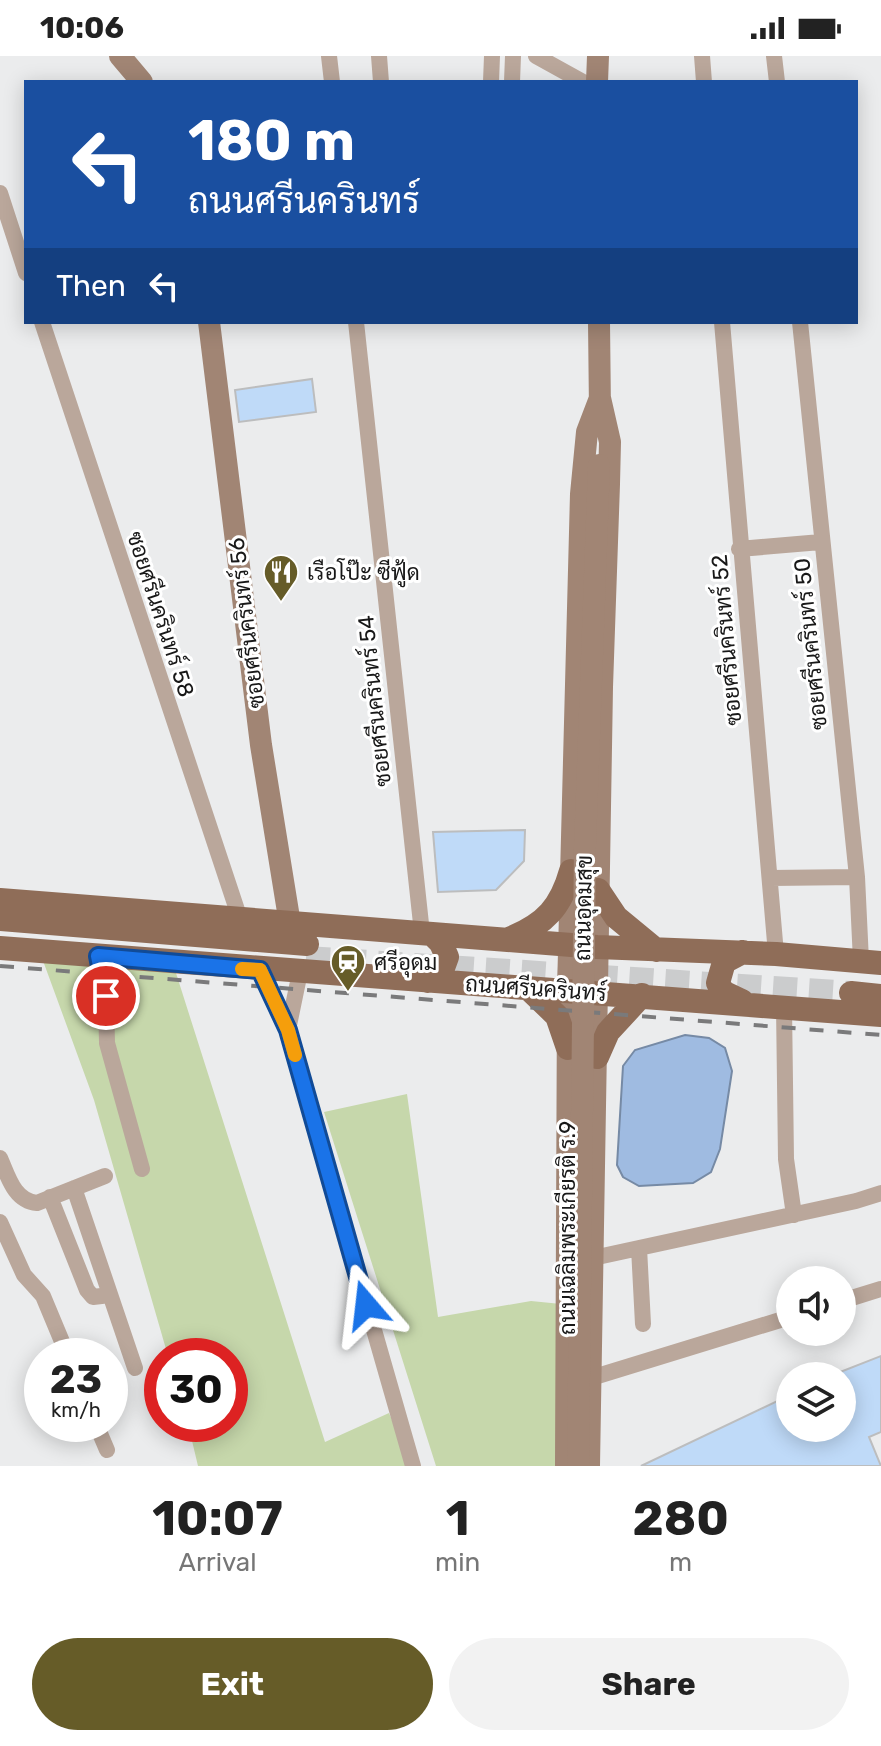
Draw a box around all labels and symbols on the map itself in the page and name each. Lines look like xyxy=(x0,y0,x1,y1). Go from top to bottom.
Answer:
street label: ซอยศรีนครินทร์ 58 xyxy=(121,528,201,700)
street label: ซอยศรีนครินทร์ 56 xyxy=(222,536,270,710)
restaurant icon: เรือโป๊ะ ซีฟู้ด xyxy=(262,553,300,603)
street label: ซอยศรีนครินทร์ 52 xyxy=(705,553,747,727)
street label: ซอยศรีนครินทร์ 50 xyxy=(787,557,833,731)
place label: เรือโป๊ะ ซีฟู้ด xyxy=(307,558,420,588)
street label: ซอยศรีนครินทร์ 54 xyxy=(351,614,397,788)
street label: ถนนอุดมสุข xyxy=(569,855,600,961)
station icon: ศรีอุดม xyxy=(329,943,367,993)
place label: ศรีอุดม xyxy=(374,949,437,978)
pin xyxy=(72,962,140,1030)
street label: ถนนศรีนครินทร์ xyxy=(464,969,608,1007)
street label: ถนนเฉลิมพระเกียรติ ร.9 xyxy=(554,1121,581,1335)
position arrow xyxy=(324,1263,408,1347)
speed limit sign: 30 xyxy=(144,1338,248,1442)

